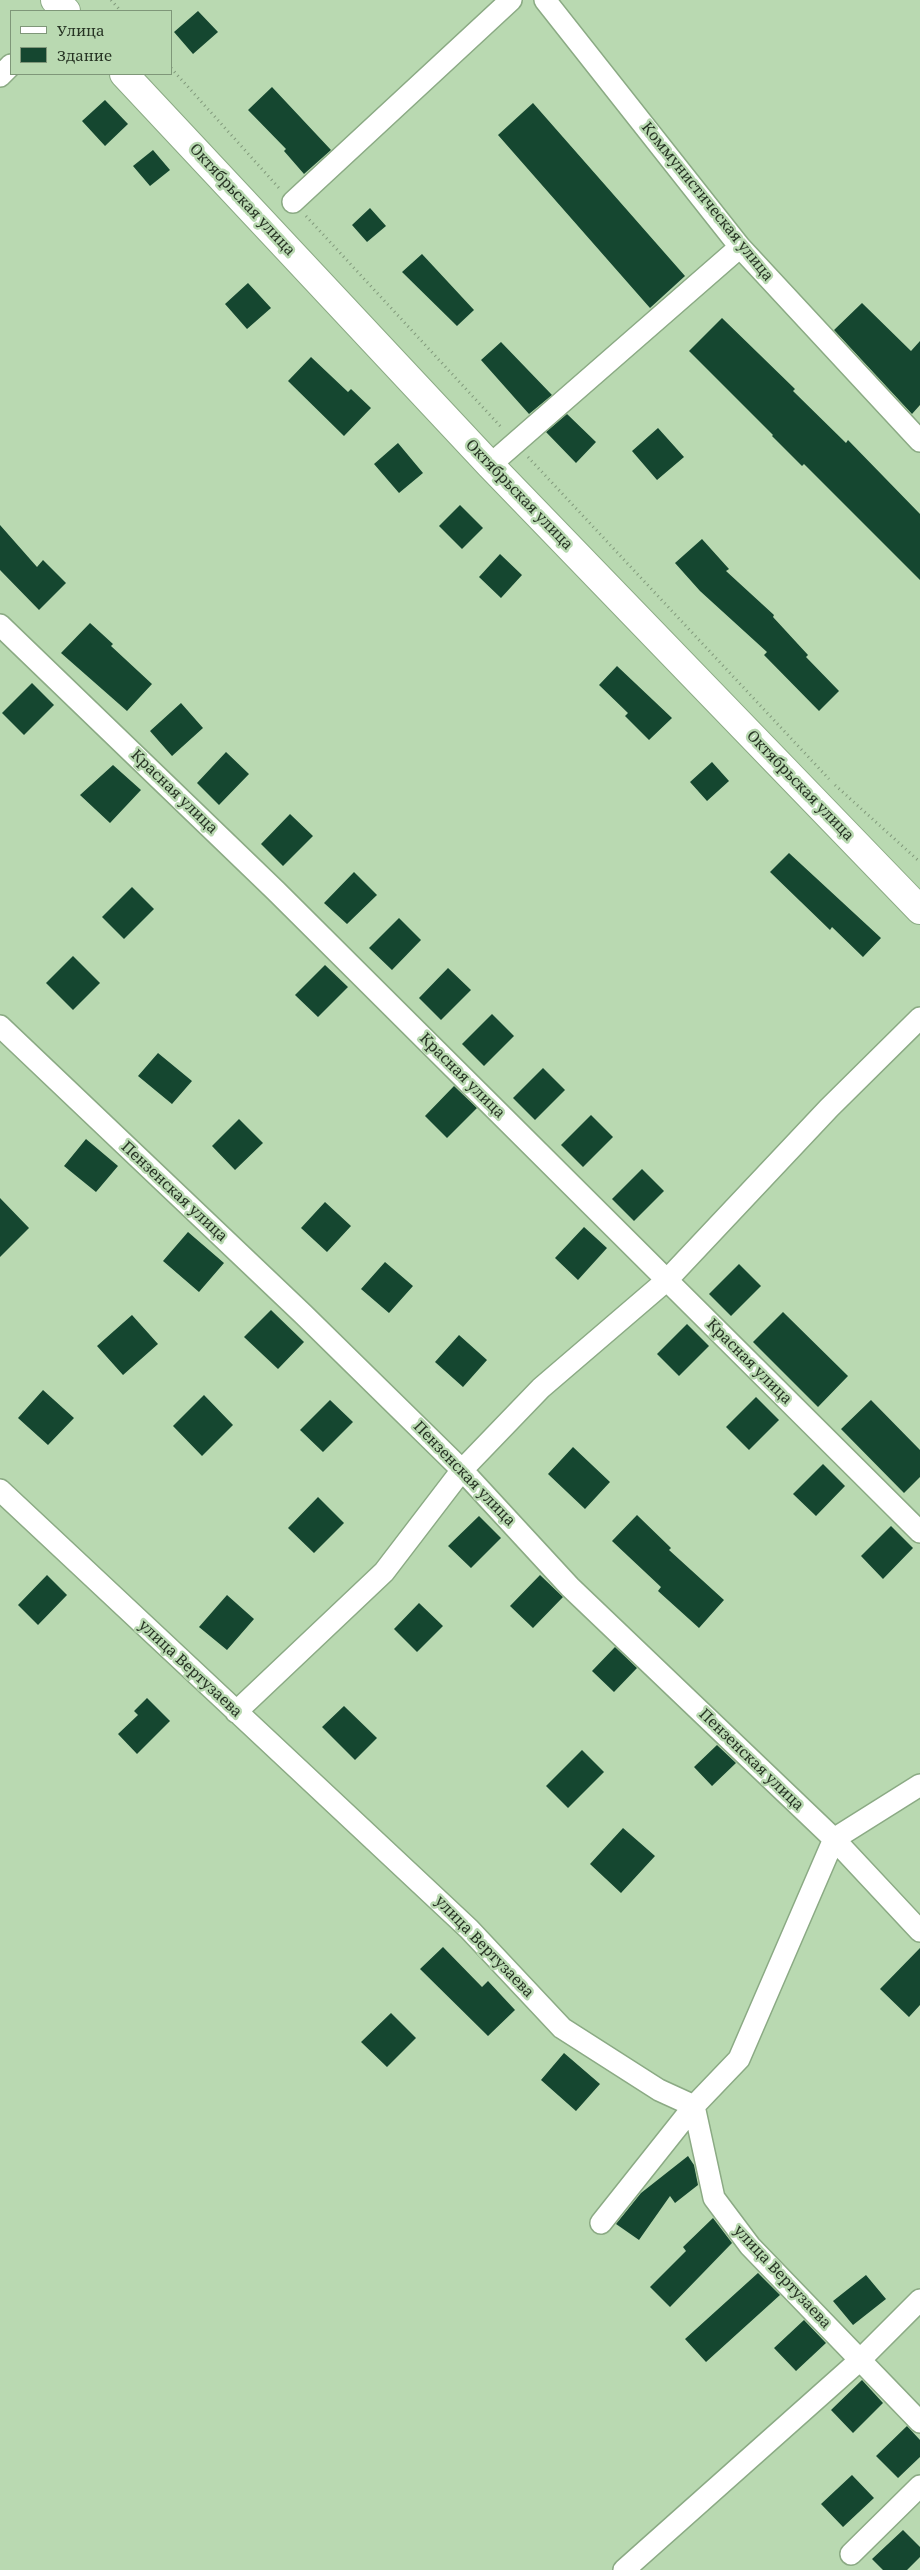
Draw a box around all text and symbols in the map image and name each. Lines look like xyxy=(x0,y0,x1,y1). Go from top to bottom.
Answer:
legend xyxy=(10,10,172,75)
text: Улица xyxy=(57,20,105,40)
text: Здание xyxy=(57,45,112,65)
street label: Коммунистическая улица xyxy=(637,119,777,285)
street label: Октябрьская улица xyxy=(185,140,299,260)
street label: Октябрьская улица xyxy=(462,436,576,554)
street label: Октябрьская улица xyxy=(743,727,857,845)
street label: Красная улица xyxy=(127,746,221,838)
street label: Красная улица xyxy=(416,1030,508,1122)
street label: Пензенская улица xyxy=(117,1138,231,1246)
street label: Красная улица xyxy=(703,1316,795,1408)
street label: Пензенская улица xyxy=(409,1418,519,1530)
street label: улица Вертузаева xyxy=(135,1617,245,1721)
street label: Пензенская улица xyxy=(695,1705,807,1815)
street label: улица Вертузаева xyxy=(431,1892,537,2002)
street label: улица Вертузаева xyxy=(730,2222,834,2332)

